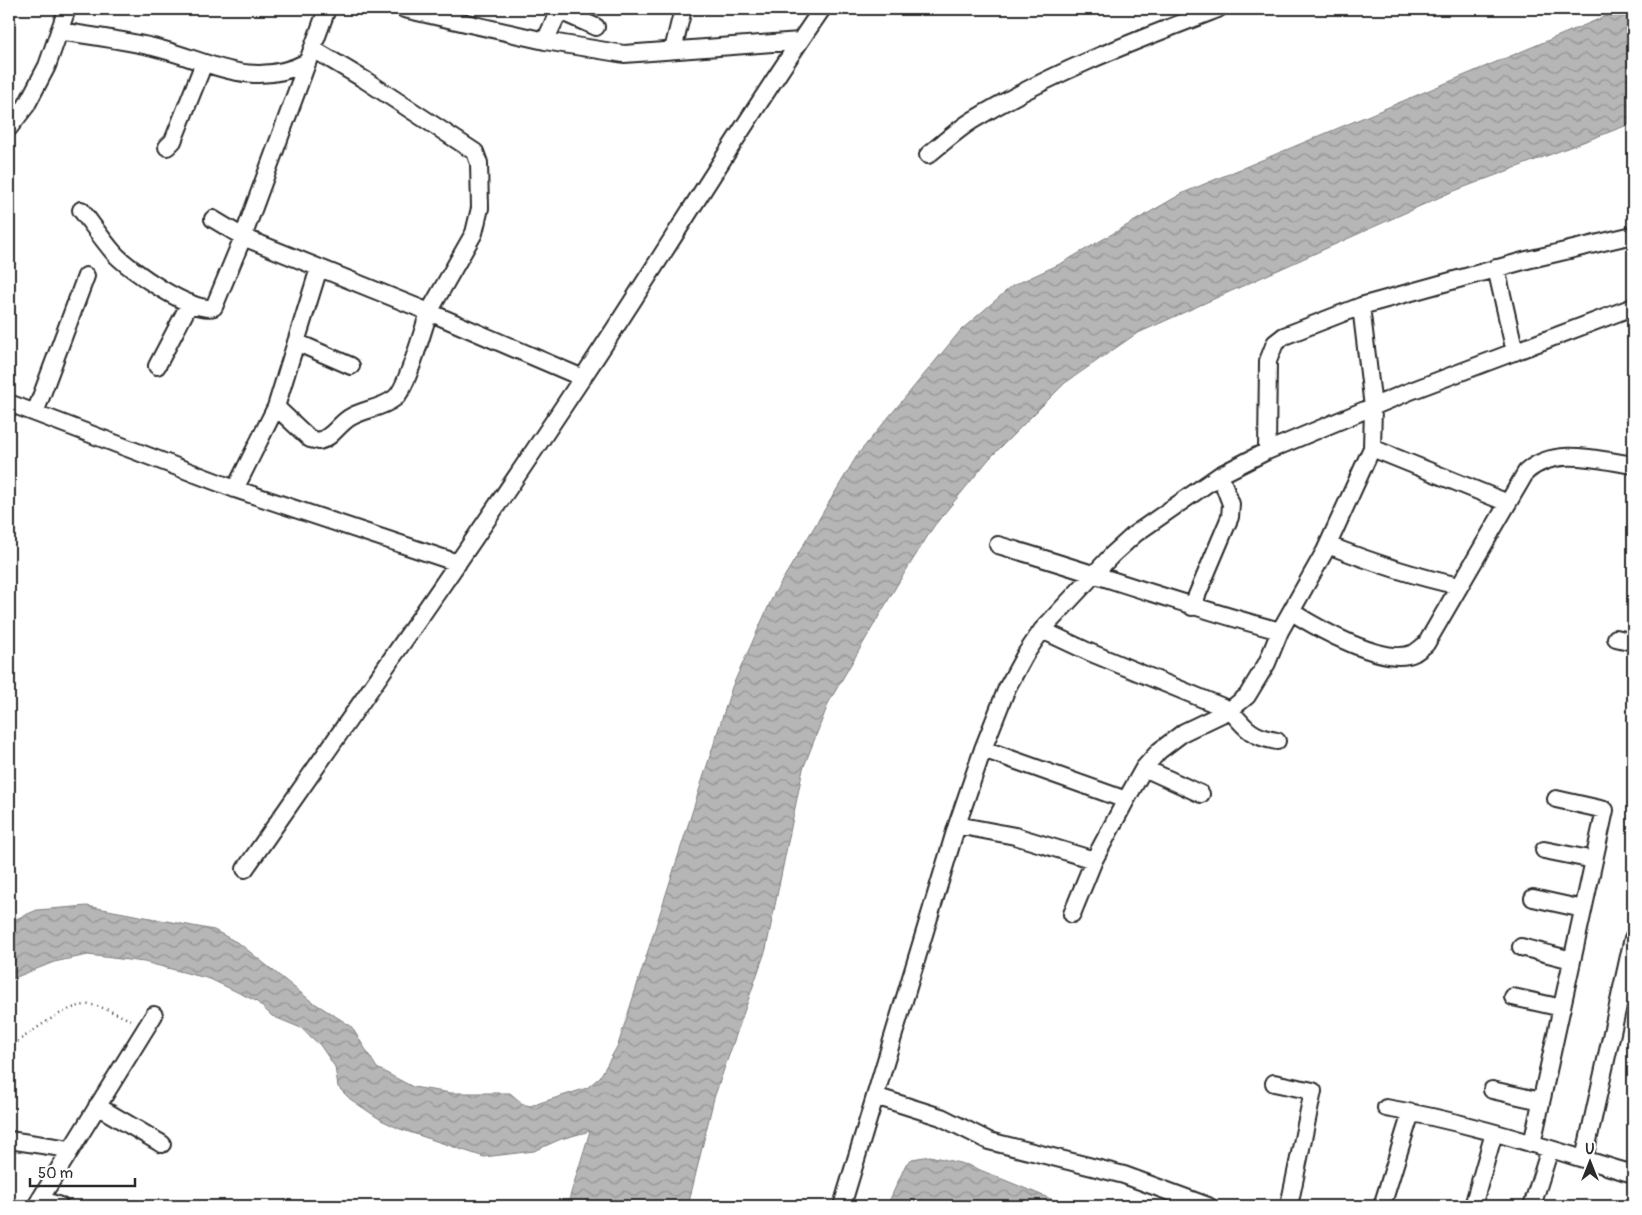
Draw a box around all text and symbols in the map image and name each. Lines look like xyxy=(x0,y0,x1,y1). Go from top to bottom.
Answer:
north arrow xyxy=(1564,1138,1614,1188)
text: U xyxy=(1585,1141,1595,1158)
scale bar xyxy=(30,1155,135,1187)
text: 50 m xyxy=(38,1164,73,1183)

